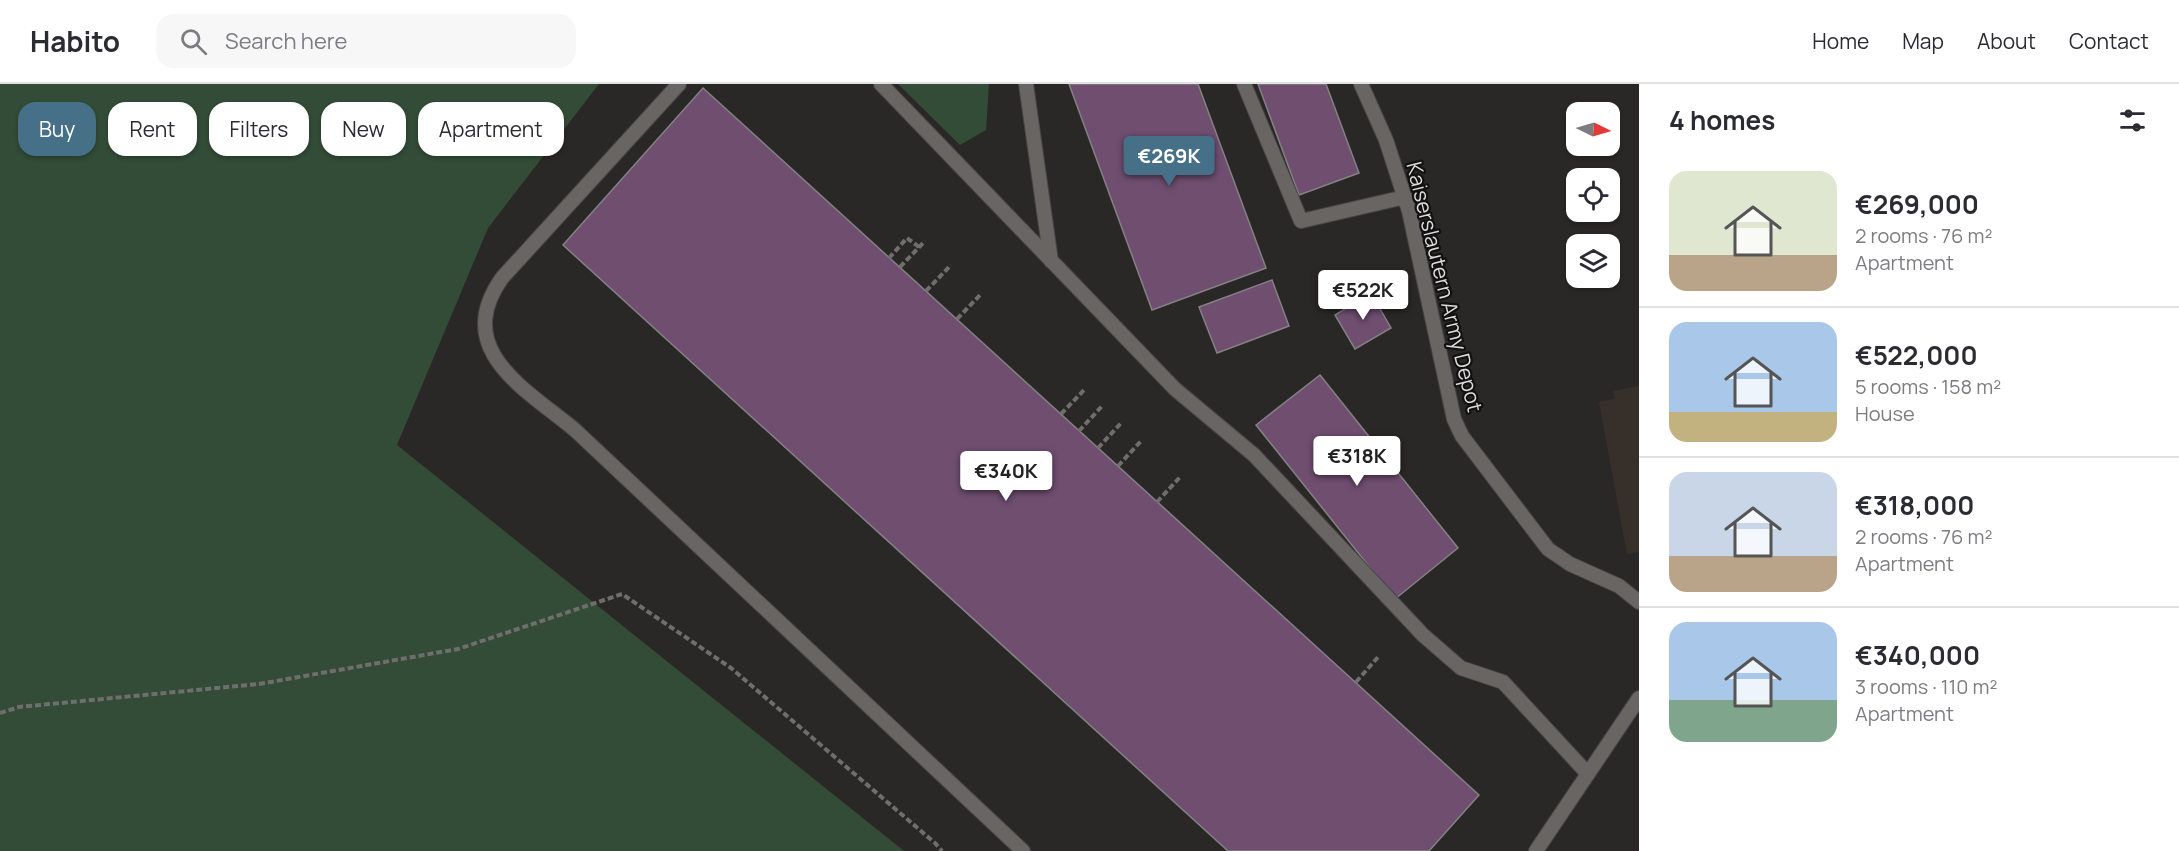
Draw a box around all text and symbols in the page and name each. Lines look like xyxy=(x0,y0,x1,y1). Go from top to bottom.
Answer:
search box xyxy=(156,14,576,68)
text: Habito xyxy=(30,22,120,60)
icon: search xyxy=(177,25,210,58)
text: Search here xyxy=(225,26,347,56)
text: Home xyxy=(1812,27,1869,55)
text: Map xyxy=(1902,27,1944,55)
text: About xyxy=(1977,27,2036,55)
text: Contact xyxy=(2069,27,2149,55)
chip: Buy xyxy=(18,102,96,156)
chip: Rent xyxy=(108,102,197,156)
chip: Filters xyxy=(209,102,309,156)
chip: New xyxy=(321,102,406,156)
chip: Apartment xyxy=(418,102,564,156)
north arrow xyxy=(1566,102,1620,156)
map controls xyxy=(1566,102,1620,288)
text: 4 homes xyxy=(1669,102,1775,138)
icon: filters xyxy=(2116,104,2149,137)
pin: €269K xyxy=(1127,136,1211,187)
text: €269K xyxy=(1138,142,1200,169)
street label: Kaiserslautern Army Depot xyxy=(1400,159,1490,415)
button: locate xyxy=(1566,168,1620,222)
text: €269,000 xyxy=(1855,186,1979,222)
icon: home xyxy=(1717,195,1789,267)
text: 2 rooms · 76 m² xyxy=(1855,222,1992,249)
button: layers xyxy=(1566,234,1620,288)
text: Apartment xyxy=(1855,249,1954,276)
pin: €522K xyxy=(1321,270,1405,321)
text: €522K xyxy=(1332,276,1394,303)
text: €522,000 xyxy=(1855,337,1978,373)
icon: home xyxy=(1717,346,1789,418)
text: 5 rooms · 158 m² xyxy=(1855,373,2001,400)
text: House xyxy=(1855,400,1915,427)
pin: €318K xyxy=(1315,436,1399,487)
text: €318K xyxy=(1327,442,1387,469)
pin: €340K xyxy=(964,451,1048,502)
text: €340K xyxy=(974,457,1038,484)
text: €318,000 xyxy=(1855,487,1974,523)
icon: home xyxy=(1717,496,1789,568)
text: 2 rooms · 76 m² xyxy=(1855,523,1992,550)
text: Apartment xyxy=(1855,550,1954,577)
text: €340,000 xyxy=(1855,637,1980,673)
icon: home xyxy=(1717,646,1789,718)
text: 3 rooms · 110 m² xyxy=(1855,673,1997,700)
text: Apartment xyxy=(1855,700,1954,727)

